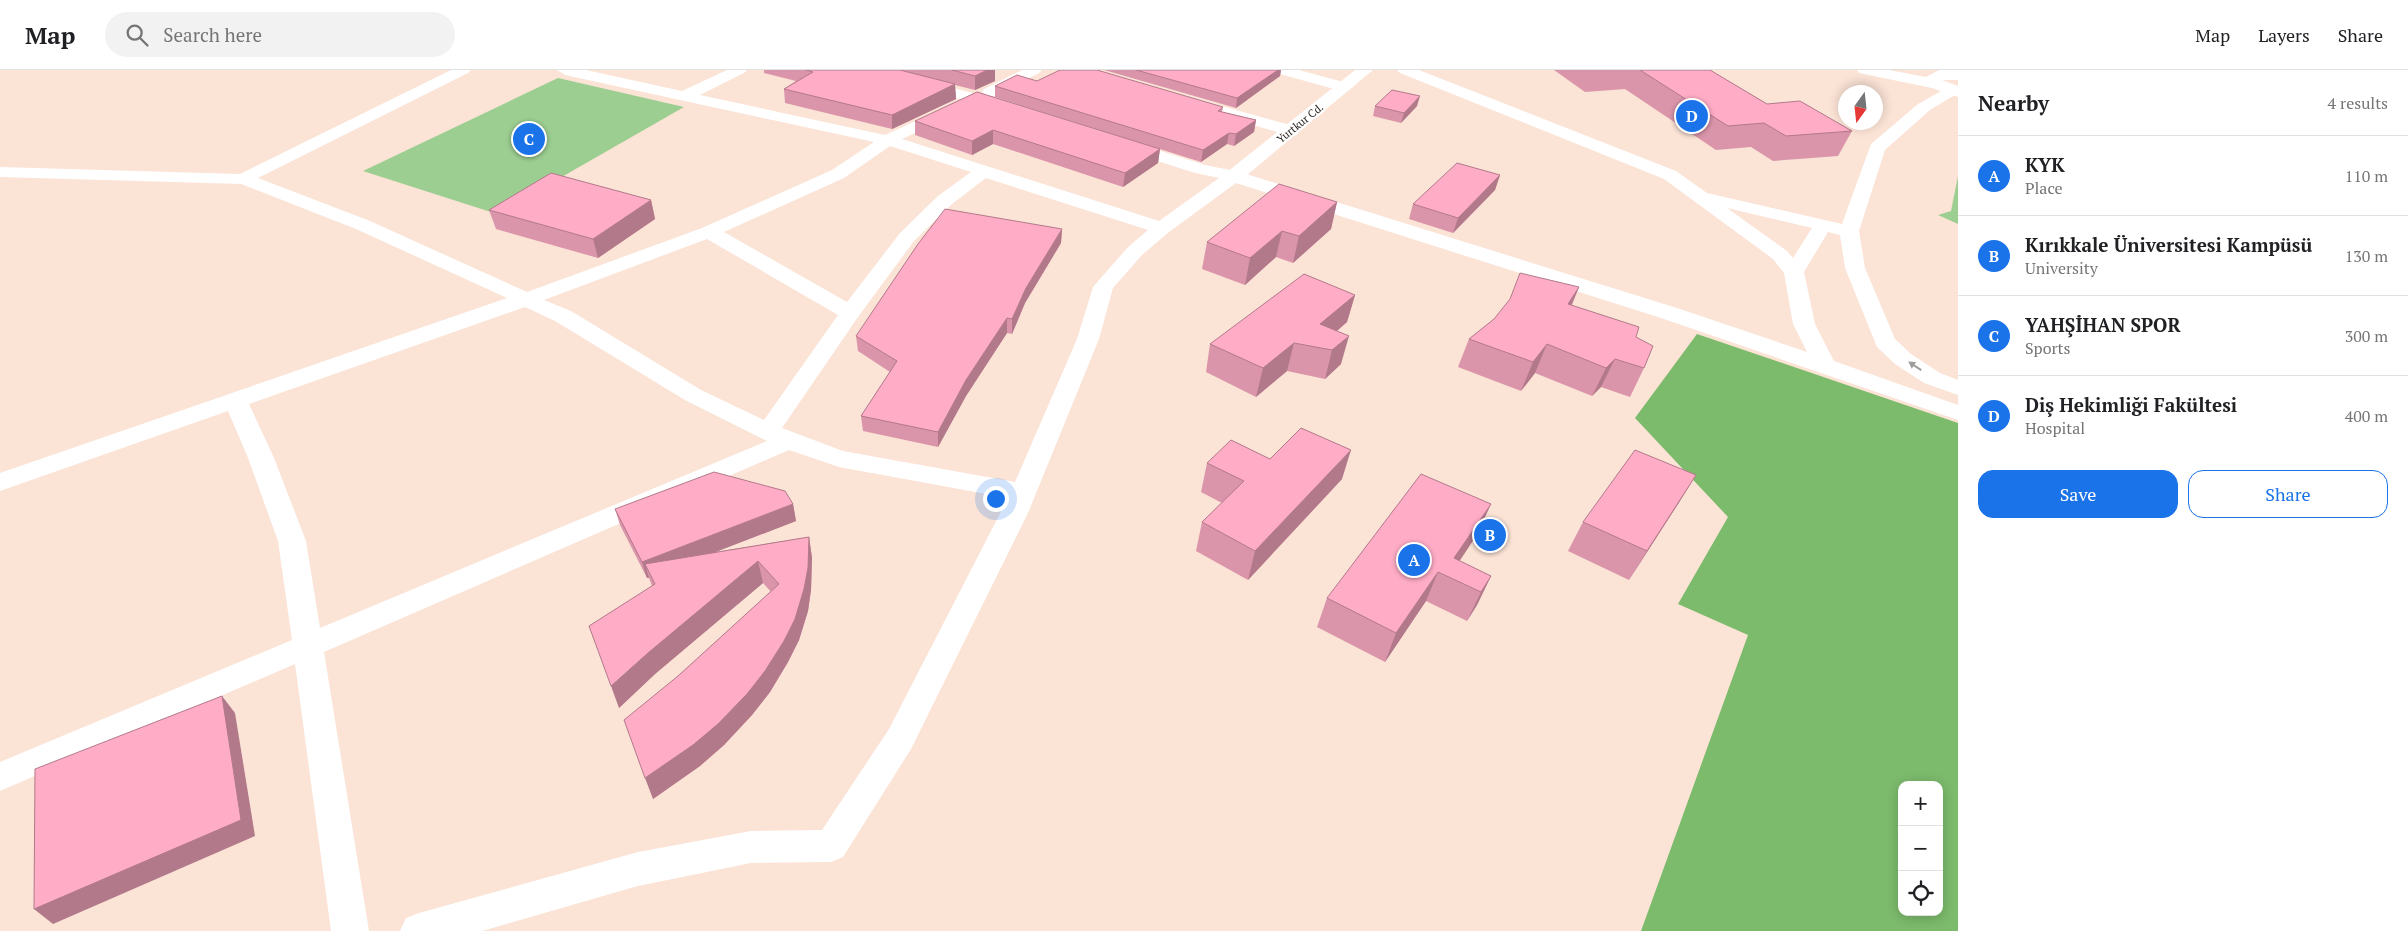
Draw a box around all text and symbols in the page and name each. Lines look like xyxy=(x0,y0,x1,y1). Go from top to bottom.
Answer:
search box xyxy=(105,12,455,57)
text: Map xyxy=(25,19,75,51)
icon: search xyxy=(123,21,151,49)
text: Search here xyxy=(163,22,262,47)
text: Map xyxy=(2195,23,2230,47)
text: Layers xyxy=(2258,23,2310,47)
text: Share xyxy=(2338,23,2383,47)
north arrow xyxy=(1838,85,1883,130)
text: Nearby xyxy=(1978,89,2049,117)
text: 4 results xyxy=(2328,92,2388,114)
pin: D xyxy=(1676,97,1708,135)
street label: Yurtkur Cd. xyxy=(1274,100,1326,146)
pin: C xyxy=(513,120,545,158)
text: KYK xyxy=(2025,152,2065,177)
text: A xyxy=(1988,165,2000,187)
text: 110 m xyxy=(2345,165,2388,187)
text: Place xyxy=(2025,177,2063,199)
text: Kırıkkale Üniversitesi Kampüsü xyxy=(2025,232,2312,257)
text: B xyxy=(1989,245,1999,267)
text: 130 m xyxy=(2345,245,2388,267)
text: University xyxy=(2025,257,2098,279)
text: YAHŞİHAN SPOR xyxy=(2025,312,2181,337)
text: C xyxy=(1989,325,1999,347)
text: 300 m xyxy=(2345,325,2388,347)
text: Sports xyxy=(2025,337,2071,359)
one-way arrow xyxy=(1908,362,1921,371)
text: Diş Hekimliği Fakültesi xyxy=(2025,392,2237,417)
text: D xyxy=(1988,405,2000,427)
text: 400 m xyxy=(2345,405,2388,427)
text: Hospital xyxy=(2025,417,2085,439)
button: Save xyxy=(1978,470,2178,518)
button: Share xyxy=(2188,470,2388,518)
your location xyxy=(983,486,1009,512)
pin: B xyxy=(1474,516,1506,554)
pin: A xyxy=(1398,541,1430,579)
map controls xyxy=(1898,781,1943,916)
button: + xyxy=(1898,781,1943,826)
button: − xyxy=(1898,826,1943,871)
button: locate xyxy=(1898,871,1943,916)

